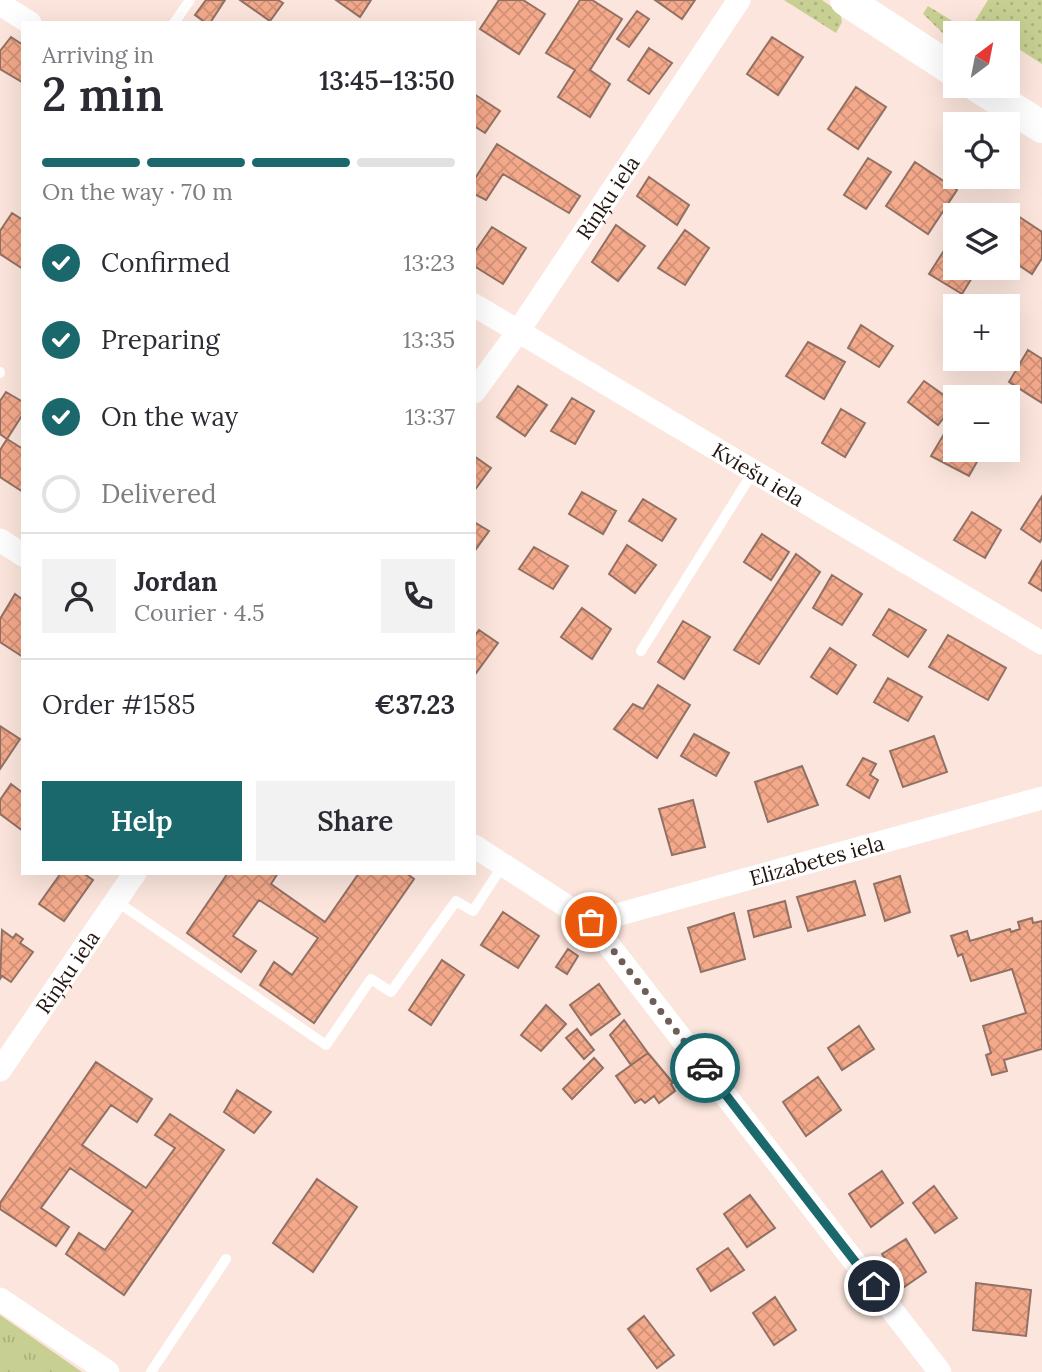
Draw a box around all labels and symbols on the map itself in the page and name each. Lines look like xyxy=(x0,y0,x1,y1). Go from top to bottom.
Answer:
north arrow xyxy=(943,21,1020,98)
street label: Riņķu iela xyxy=(570,150,645,244)
street label: Kviešu iela xyxy=(707,436,810,512)
street label: Elizabetes iela xyxy=(746,829,887,891)
pin xyxy=(561,892,621,952)
street label: Riņķu iela xyxy=(29,925,105,1019)
courier xyxy=(670,1033,740,1103)
pin xyxy=(844,1256,904,1316)

